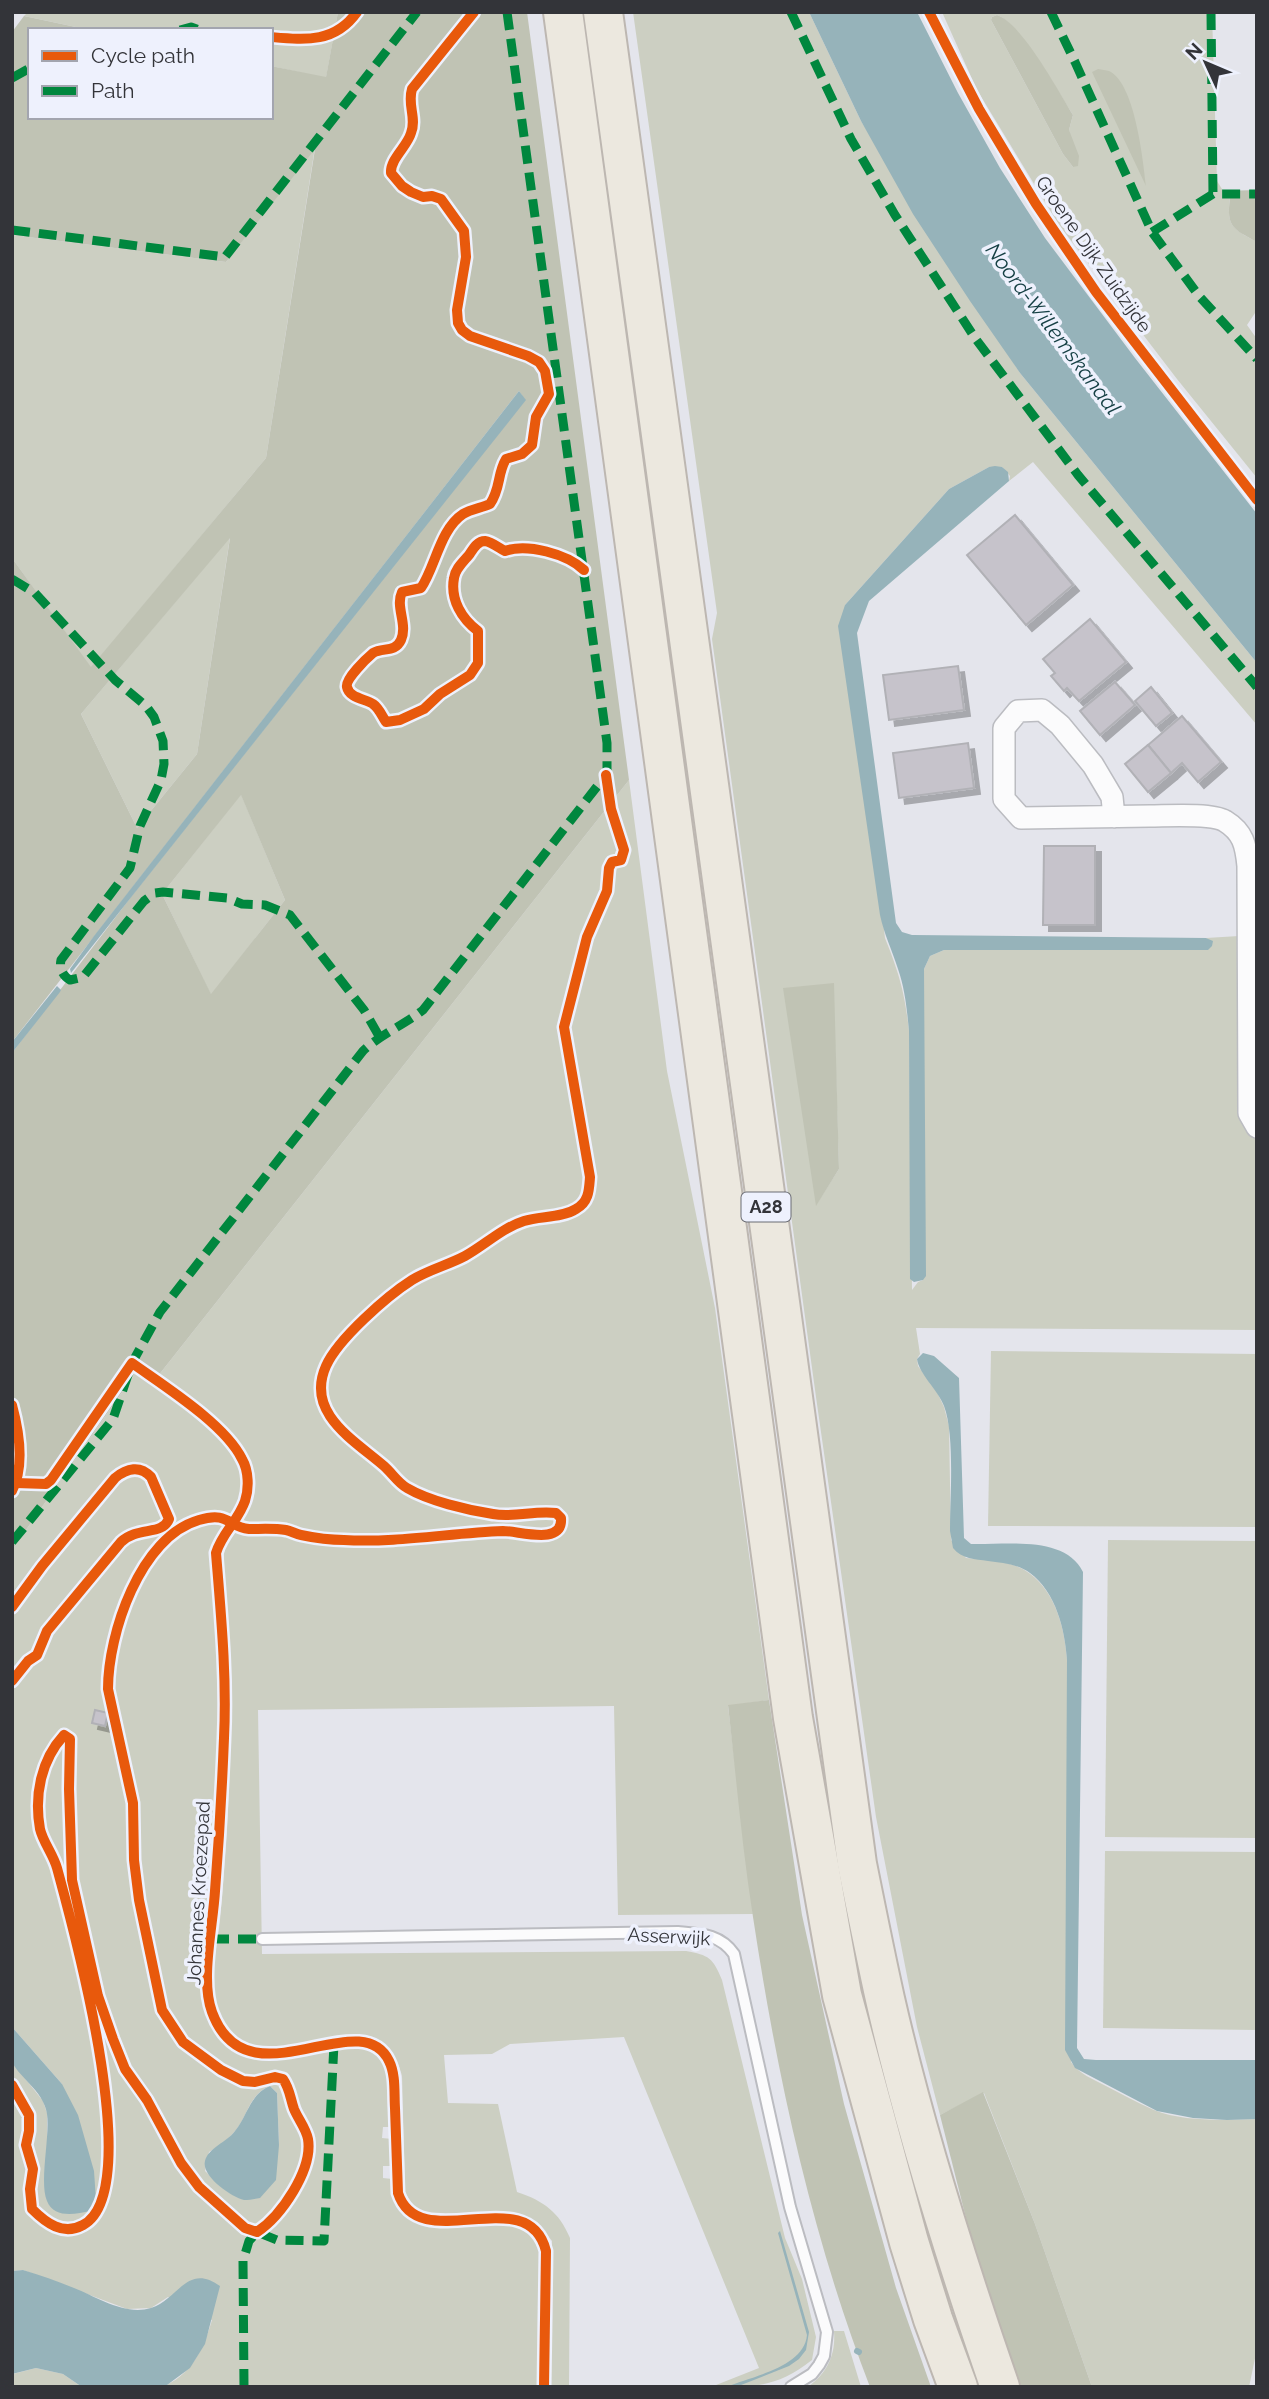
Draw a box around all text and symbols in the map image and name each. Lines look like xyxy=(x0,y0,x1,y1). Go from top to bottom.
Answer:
legend xyxy=(28,28,273,119)
north arrow xyxy=(1171,28,1241,98)
text: N xyxy=(1181,38,1207,64)
text: Cycle path xyxy=(91,43,195,68)
text: Path xyxy=(91,78,135,103)
street label: Groene Dijk Zuidzijde xyxy=(1032,171,1156,337)
water label: Noord-Willemskanaal xyxy=(981,238,1126,420)
road number: A28 xyxy=(742,1192,790,1222)
street label: Johannes Kroezepad xyxy=(182,1800,214,1986)
street label: Asserwijk xyxy=(627,1923,711,1949)

